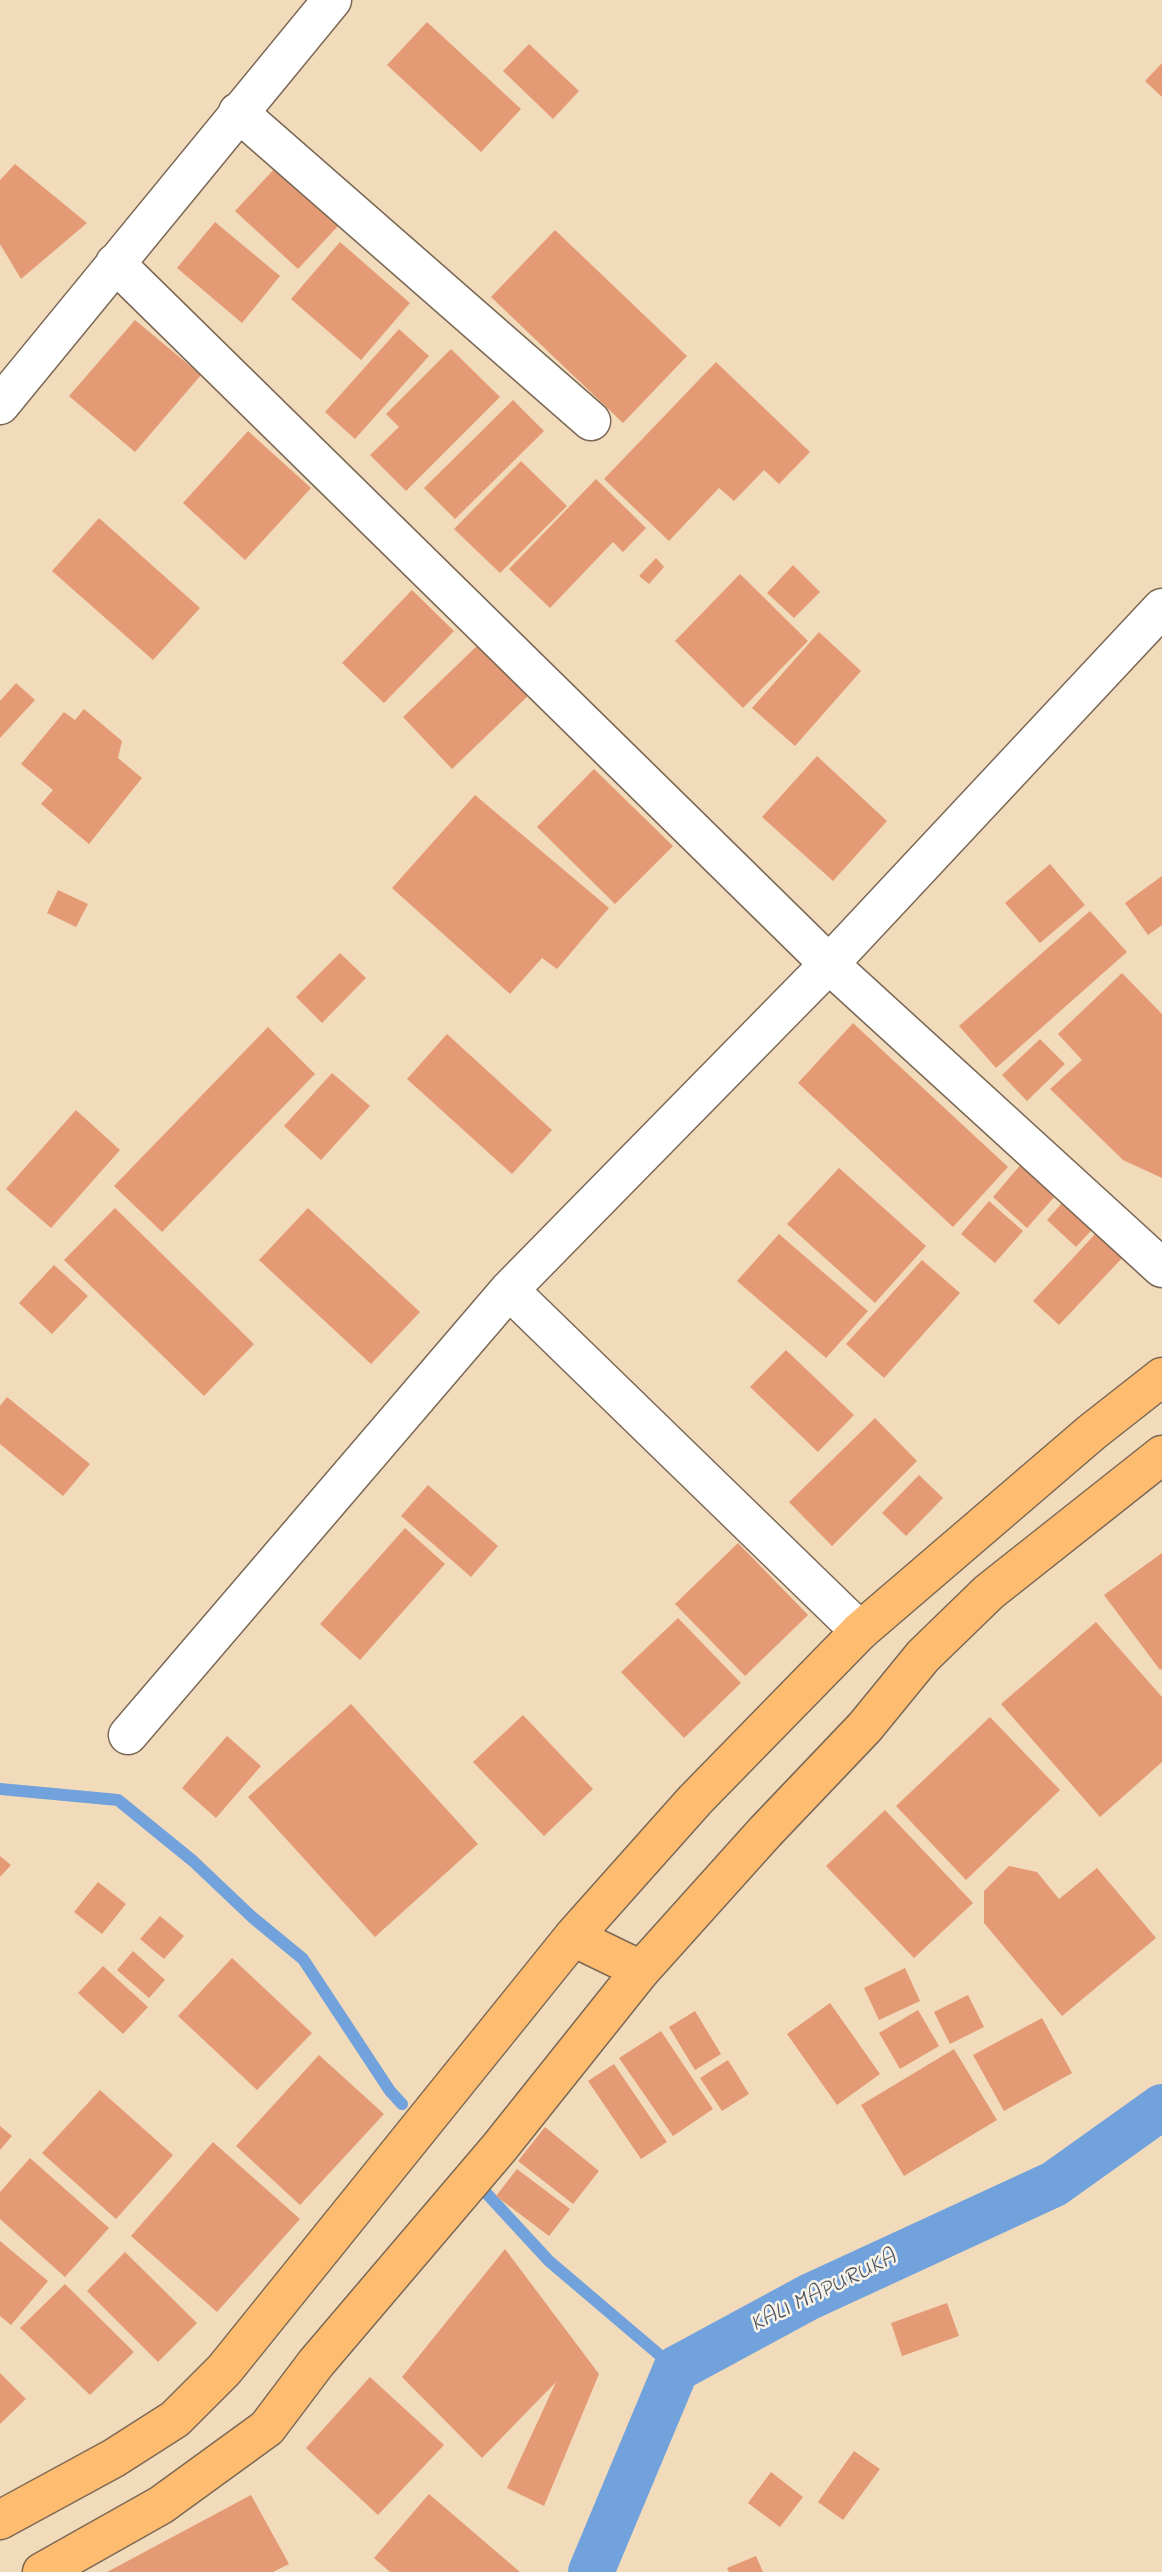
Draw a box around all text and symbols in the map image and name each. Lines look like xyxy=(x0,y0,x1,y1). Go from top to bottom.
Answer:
water label: KALI MAPURUKA xyxy=(746,2245,902,2341)

